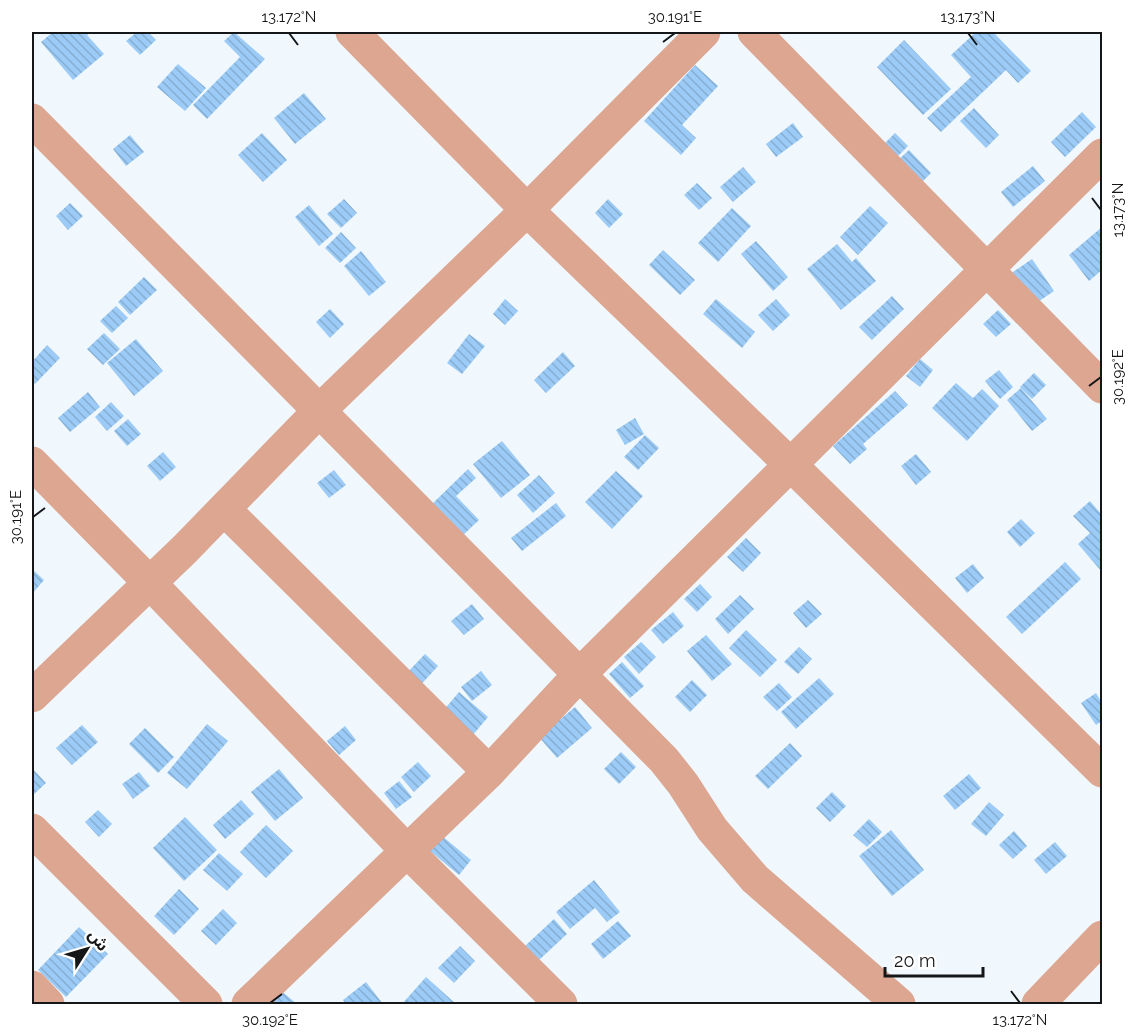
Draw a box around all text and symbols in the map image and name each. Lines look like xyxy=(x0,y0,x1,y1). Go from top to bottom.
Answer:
text: 13.172°N xyxy=(262,8,316,26)
text: 30.191°E xyxy=(648,8,702,26)
text: 13.173°N xyxy=(941,8,995,26)
text: 13.173°N xyxy=(1109,183,1127,237)
text: 30.192°E xyxy=(1109,349,1127,405)
text: 30.191°E xyxy=(7,490,25,544)
north arrow xyxy=(57,919,117,979)
text: ش xyxy=(84,926,113,955)
scale bar xyxy=(885,940,982,978)
text: 20 m xyxy=(894,950,936,971)
text: 30.192°E xyxy=(242,1011,298,1029)
text: 13.172°N xyxy=(993,1011,1047,1029)

